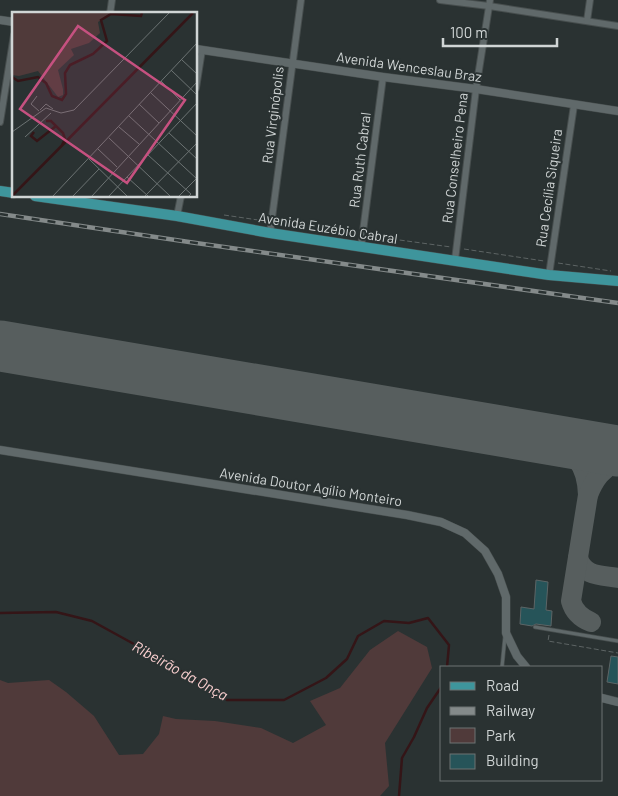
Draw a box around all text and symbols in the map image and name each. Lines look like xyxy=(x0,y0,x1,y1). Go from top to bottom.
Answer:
inset map xyxy=(12,12,198,198)
scale bar xyxy=(443,15,557,47)
text: 100 m xyxy=(450,23,488,41)
street label: Avenida Wenceslau Braz xyxy=(335,48,483,85)
street label: Rua Virginópolis xyxy=(258,65,287,164)
street label: Rua Conselheiro Pena xyxy=(438,92,471,224)
street label: Rua Ruth Cabral xyxy=(345,111,374,209)
street label: Rua Cecília Siqueira xyxy=(532,128,565,248)
street label: Avenida Euzébio Cabral xyxy=(257,208,399,247)
street label: Avenida Doutor Agílio Monteiro xyxy=(219,464,404,509)
water label: Ribeirão da Onça xyxy=(130,636,231,704)
legend xyxy=(440,666,603,781)
text: Road xyxy=(486,676,519,694)
text: Railway xyxy=(486,701,535,719)
text: Park xyxy=(486,726,516,744)
text: Building xyxy=(486,751,539,769)

